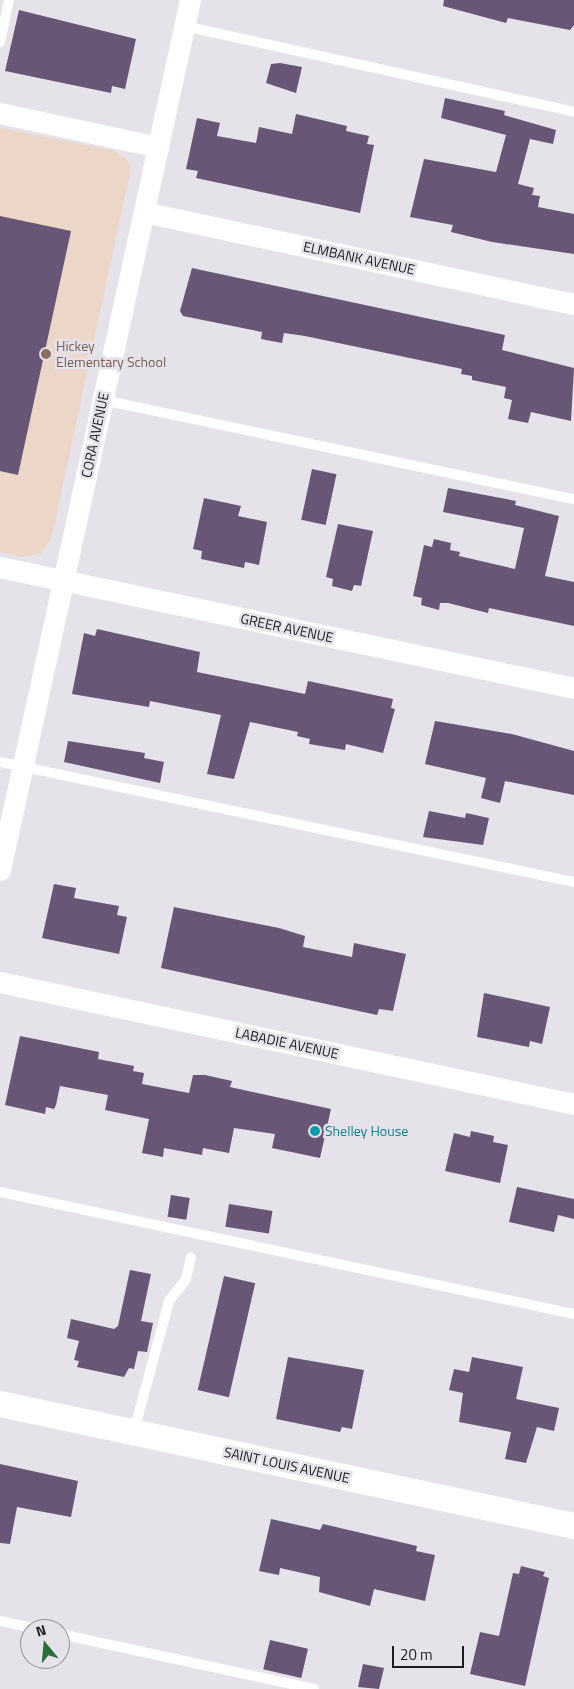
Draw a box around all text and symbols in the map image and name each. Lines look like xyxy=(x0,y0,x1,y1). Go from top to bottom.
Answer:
street label: ELMBANK AVENUE xyxy=(302,238,416,278)
place label: Hickey Elementary School xyxy=(56,338,166,371)
marker: Hickey Elementary School xyxy=(40,348,52,360)
street label: CORA AVENUE xyxy=(78,391,112,479)
street label: GREER AVENUE xyxy=(239,610,335,646)
street label: LABADIE AVENUE xyxy=(234,1024,340,1062)
place label: Shelley House xyxy=(325,1123,408,1139)
marker: Shelley House xyxy=(309,1125,321,1137)
street label: SAINT LOUIS AVENUE xyxy=(223,1443,351,1487)
north arrow xyxy=(20,1619,70,1669)
text: N xyxy=(33,1619,48,1642)
scale bar xyxy=(394,1636,466,1668)
text: 20 m xyxy=(400,1643,433,1666)

